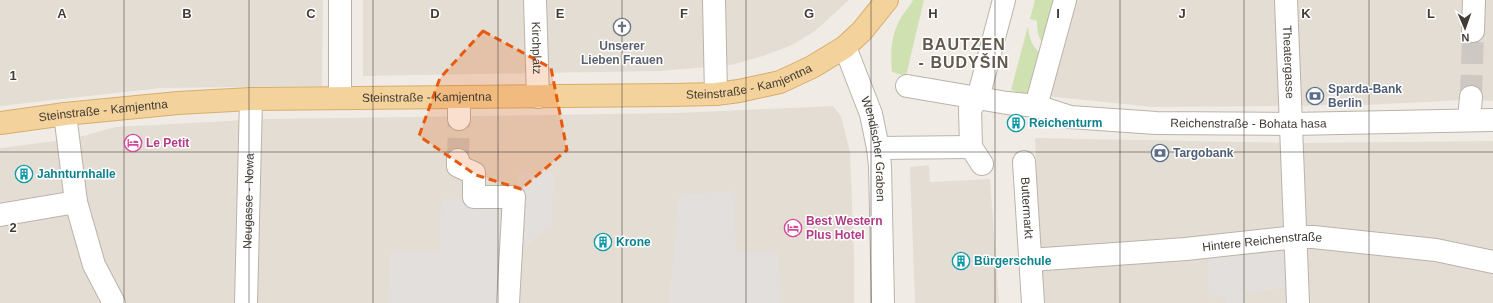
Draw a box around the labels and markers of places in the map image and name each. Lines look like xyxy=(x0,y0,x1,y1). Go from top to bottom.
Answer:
church icon: Unserer Lieben Frauen xyxy=(612,17,632,37)
place label: Unserer Lieben Frauen xyxy=(581,39,663,67)
place label: Sparda-Bank Berlin xyxy=(1328,82,1402,110)
bank icon: Sparda-Bank Berlin xyxy=(1305,86,1325,106)
building icon: Reichenturm xyxy=(1006,113,1026,133)
place label: Reichenturm xyxy=(1029,116,1102,130)
hotel icon: Le Petit xyxy=(123,133,143,153)
place label: Le Petit xyxy=(146,136,189,150)
bank icon: Targobank xyxy=(1150,143,1170,163)
place label: Targobank xyxy=(1173,146,1234,160)
building icon: Jahnturnhalle xyxy=(14,164,34,184)
place label: Jahnturnhalle xyxy=(37,167,116,181)
place label: Best Western Plus Hotel xyxy=(806,214,882,242)
hotel icon: Best Western Plus Hotel xyxy=(783,218,803,238)
building icon: Krone xyxy=(593,232,613,252)
place label: Krone xyxy=(616,235,651,249)
building icon: Bürgerschule xyxy=(951,251,971,271)
place label: Bürgerschule xyxy=(974,254,1052,268)

